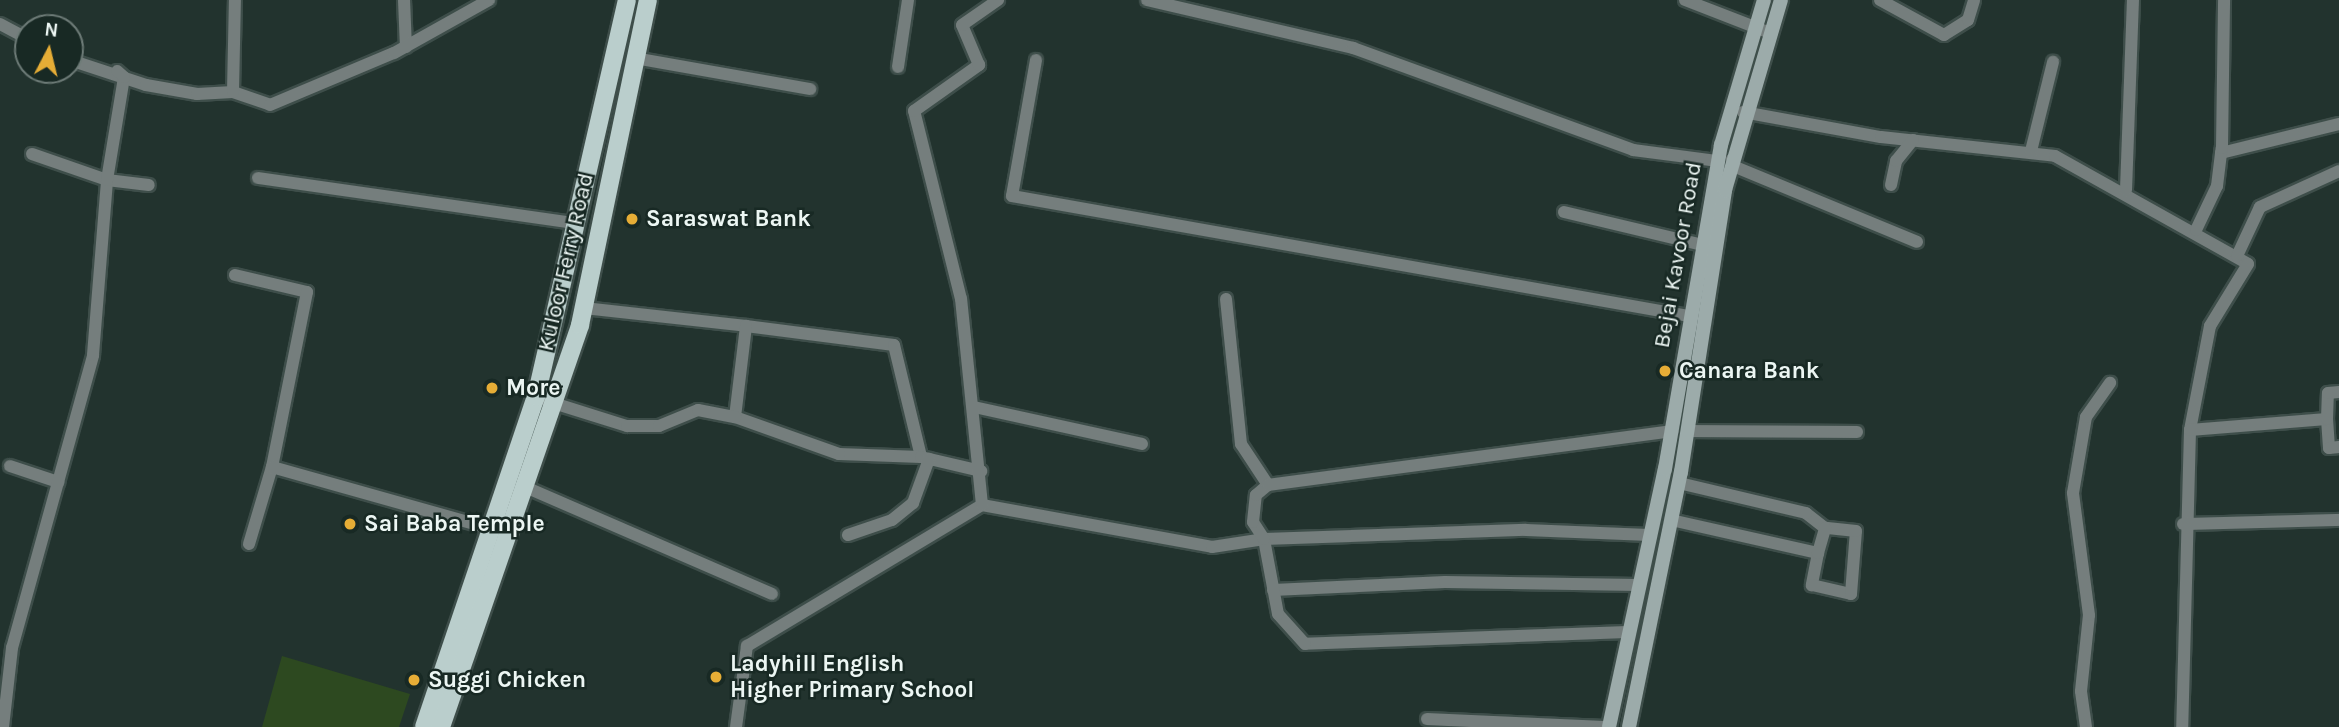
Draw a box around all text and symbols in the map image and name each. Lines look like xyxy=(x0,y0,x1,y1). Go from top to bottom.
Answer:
north arrow xyxy=(14,14,84,84)
text: N xyxy=(43,18,59,42)
street label: Bejai Kavoor Road xyxy=(1648,160,1708,350)
street label: Kuloor Ferry Road xyxy=(532,170,600,354)
place label: Saraswat Bank xyxy=(646,205,811,233)
marker: Saraswat Bank xyxy=(624,211,640,227)
place label: Canara Bank xyxy=(1679,357,1819,385)
marker: Canara Bank xyxy=(1657,363,1673,379)
place label: More xyxy=(506,374,560,402)
marker: More xyxy=(484,380,500,396)
place label: Sai Baba Temple xyxy=(364,510,545,538)
marker: Sai Baba Temple xyxy=(342,516,358,532)
place label: Ladyhill English Higher Primary School xyxy=(730,650,974,704)
place label: Suggi Chicken xyxy=(428,666,586,694)
marker: Ladyhill English Higher Primary School xyxy=(708,669,724,685)
marker: Suggi Chicken xyxy=(406,672,422,688)

